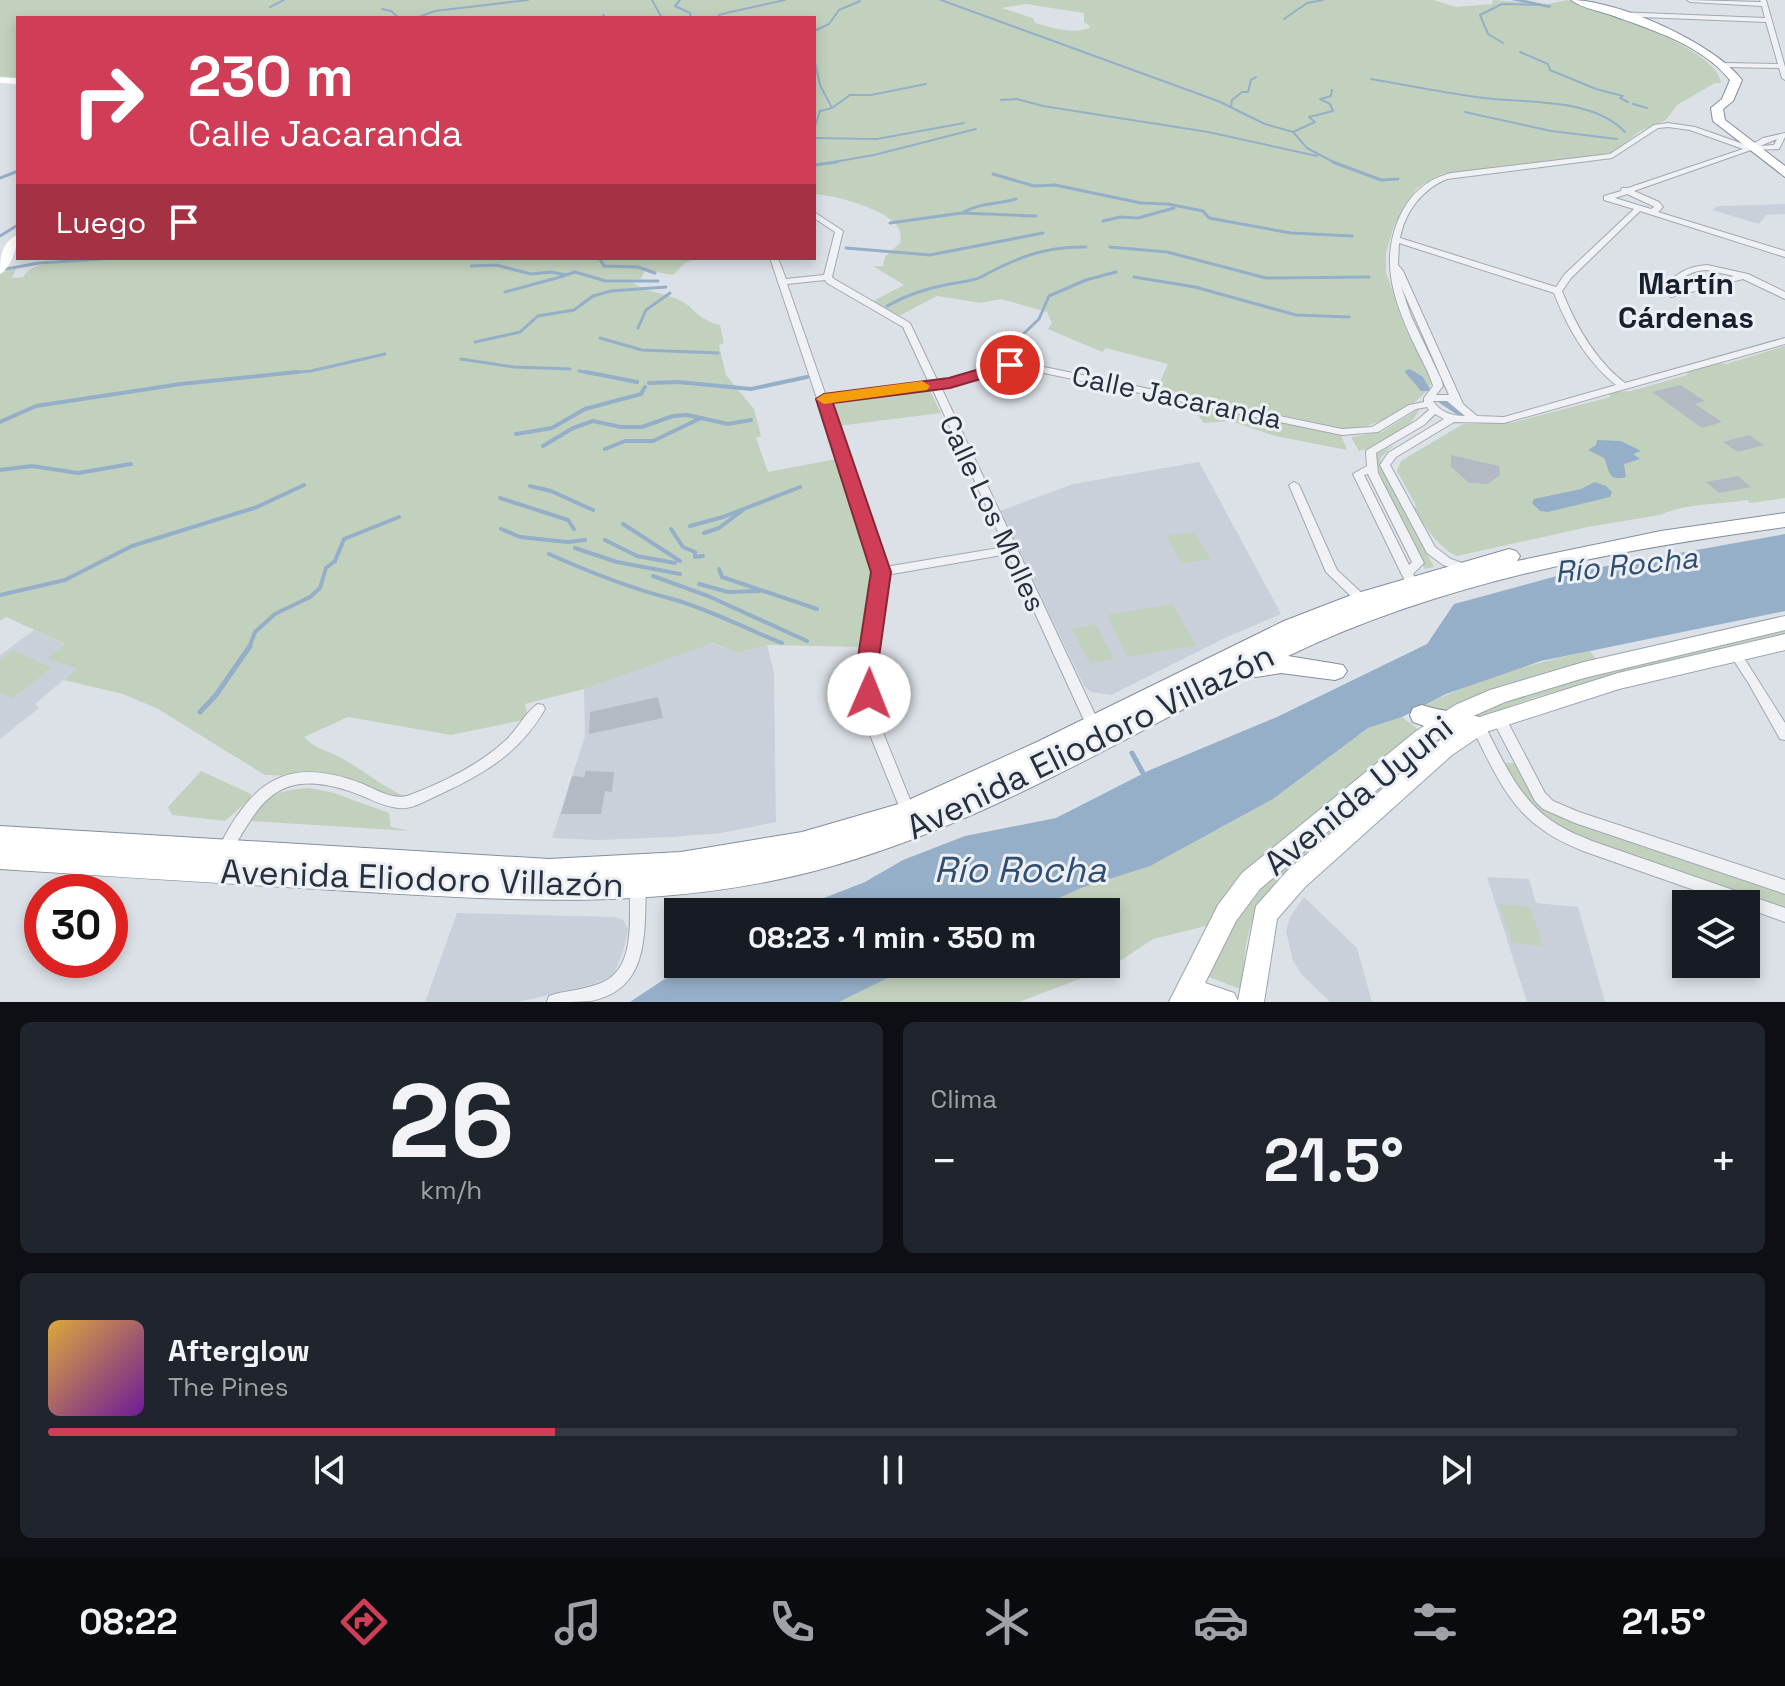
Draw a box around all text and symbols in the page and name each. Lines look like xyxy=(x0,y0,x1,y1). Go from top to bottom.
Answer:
text: 230 m xyxy=(188,41,354,112)
icon: right xyxy=(56,48,160,152)
text: Calle Jacaranda xyxy=(188,111,463,157)
icon: arrive xyxy=(162,200,206,244)
text: Luego xyxy=(56,203,146,242)
district label: Martín Cárdenas xyxy=(1618,264,1754,337)
pin xyxy=(976,331,1044,399)
icon: arrive xyxy=(988,343,1032,387)
street label: Calle Jacaranda xyxy=(1069,357,1285,437)
street label: Calle Los Molles xyxy=(932,409,1054,617)
water label: Río Rocha xyxy=(1553,538,1700,591)
street label: Avenida Eliodoro Villazón xyxy=(899,634,1281,849)
position arrow xyxy=(827,652,911,736)
street label: Avenida Uyuni xyxy=(1255,706,1462,885)
water label: Río Rocha xyxy=(934,847,1106,893)
street label: Avenida Eliodoro Villazón xyxy=(220,850,624,907)
speed limit sign: 30 xyxy=(24,874,128,978)
map controls xyxy=(1672,890,1760,978)
button: layers xyxy=(1672,890,1760,978)
text: 08:23 · 1 min · 350 m xyxy=(748,918,1036,957)
text: 26 xyxy=(388,1055,514,1187)
text: Clima xyxy=(931,1082,997,1116)
text: 21.5° xyxy=(1264,1122,1404,1199)
text: − xyxy=(931,1133,958,1189)
text: + xyxy=(1710,1133,1737,1189)
text: km/h xyxy=(420,1173,482,1207)
text: Afterglow xyxy=(168,1331,310,1370)
text: The Pines xyxy=(168,1370,288,1404)
icon: previous xyxy=(308,1448,352,1492)
icon: pause xyxy=(871,1448,915,1492)
icon: next xyxy=(1434,1448,1478,1492)
icon: directions xyxy=(336,1594,392,1650)
icon: music xyxy=(550,1594,606,1650)
icon: phone xyxy=(764,1594,820,1650)
icon: climate xyxy=(979,1594,1035,1650)
icon: car xyxy=(1193,1594,1249,1650)
icon: filters xyxy=(1407,1594,1463,1650)
text: 08:22 xyxy=(79,1599,178,1645)
text: 21.5° xyxy=(1622,1599,1706,1645)

